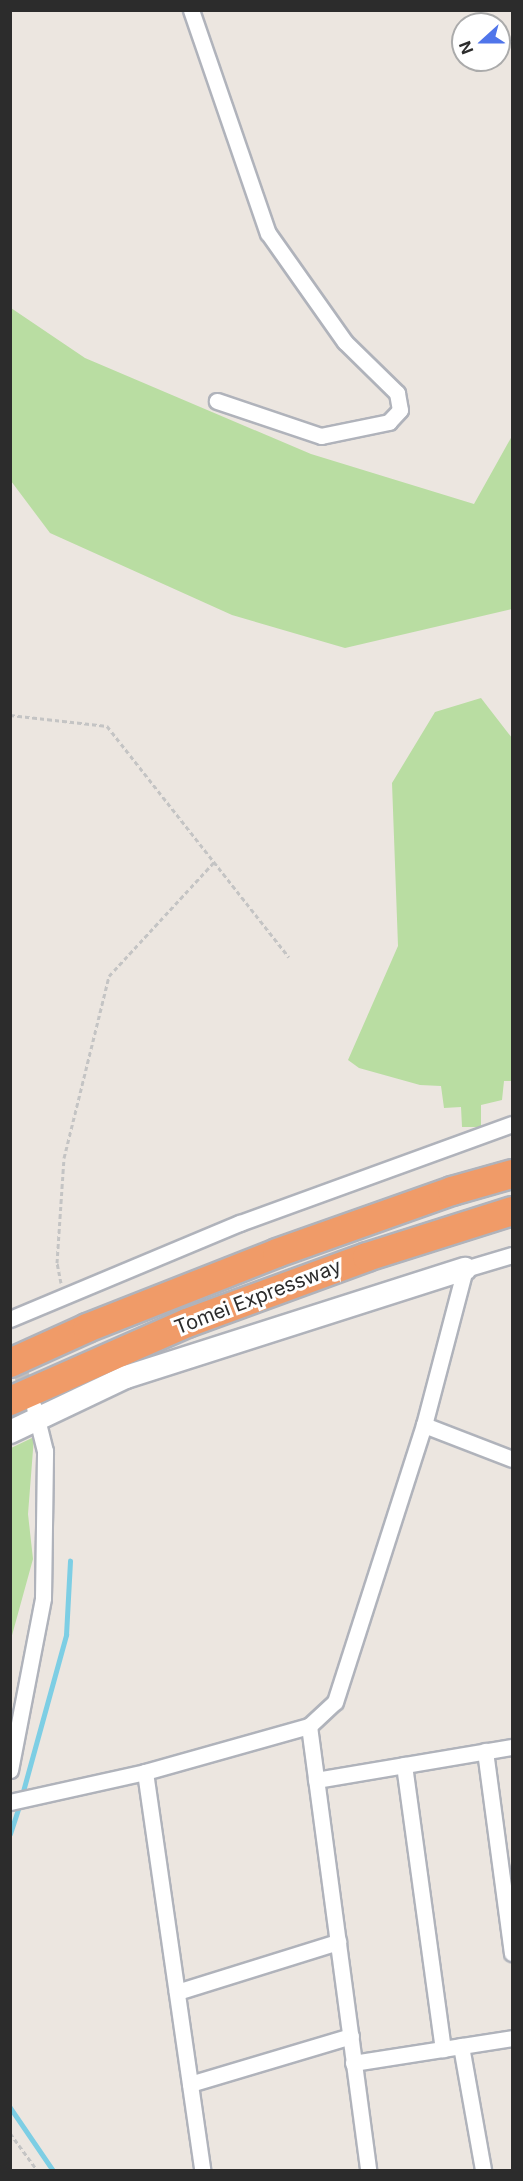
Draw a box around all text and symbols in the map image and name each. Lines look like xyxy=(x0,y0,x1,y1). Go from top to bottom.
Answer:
north arrow xyxy=(451,12,511,72)
text: N xyxy=(455,38,478,57)
street label: Tomei Expressway xyxy=(171,1254,345,1340)

